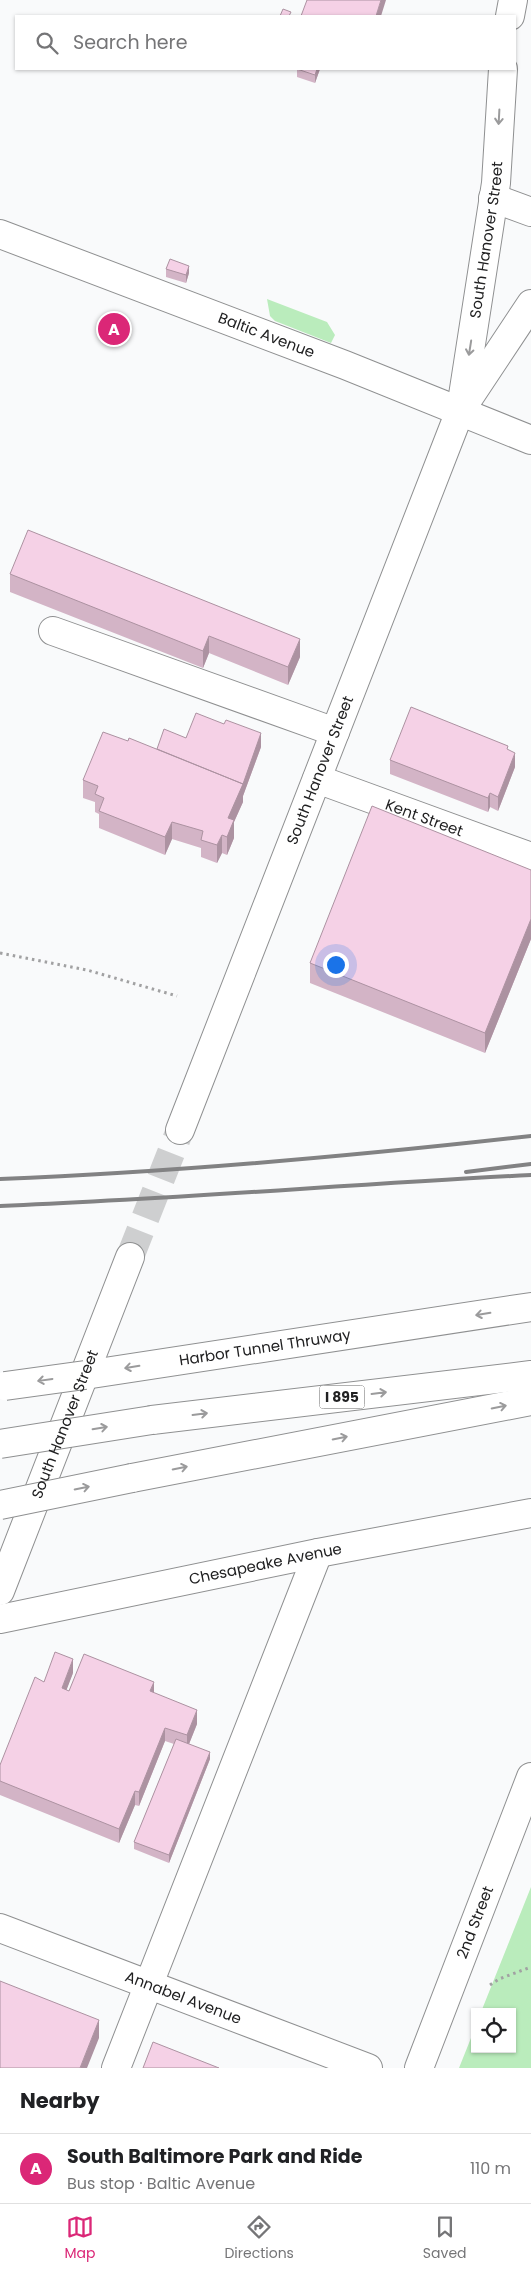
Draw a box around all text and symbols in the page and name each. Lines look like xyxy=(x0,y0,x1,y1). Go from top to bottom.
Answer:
search box xyxy=(15,15,516,70)
icon: search xyxy=(33,29,61,57)
text: Search here xyxy=(73,29,187,56)
one-way arrow xyxy=(494,109,504,125)
street label: South Hanover Street xyxy=(464,161,507,320)
street label: Baltic Avenue xyxy=(215,307,318,363)
pin: A xyxy=(98,310,130,348)
one-way arrow xyxy=(464,339,474,355)
street label: South Hanover Street xyxy=(281,693,358,848)
street label: Kent Street xyxy=(382,794,466,841)
your location xyxy=(323,952,349,978)
one-way arrow xyxy=(475,1309,491,1319)
street label: Harbor Tunnel Thruway xyxy=(178,1324,353,1371)
street label: South Hanover Street xyxy=(26,1346,103,1502)
one-way arrow xyxy=(124,1363,140,1373)
one-way arrow xyxy=(37,1376,53,1386)
road number: I 895 xyxy=(320,1385,364,1408)
one-way arrow xyxy=(371,1388,387,1398)
one-way arrow xyxy=(491,1401,507,1411)
one-way arrow xyxy=(192,1409,208,1419)
one-way arrow xyxy=(92,1423,108,1433)
one-way arrow xyxy=(331,1432,347,1442)
one-way arrow xyxy=(172,1463,188,1473)
one-way arrow xyxy=(74,1483,90,1492)
street label: Chesapeake Avenue xyxy=(187,1538,343,1590)
street label: 2nd Street xyxy=(451,1883,498,1962)
street label: Annabel Avenue xyxy=(122,1966,245,2029)
map controls xyxy=(471,2008,516,2053)
button: locate xyxy=(471,2008,516,2053)
text: Nearby xyxy=(20,2086,100,2115)
text: South Baltimore Park and Ride xyxy=(67,2143,362,2170)
text: A xyxy=(30,2157,42,2180)
text: 110 m xyxy=(470,2157,511,2180)
text: Bus stop · Baltic Avenue xyxy=(67,2172,255,2195)
tab: Map xyxy=(64,2213,95,2264)
tab: Directions xyxy=(224,2213,294,2264)
tab: Saved xyxy=(423,2213,467,2264)

